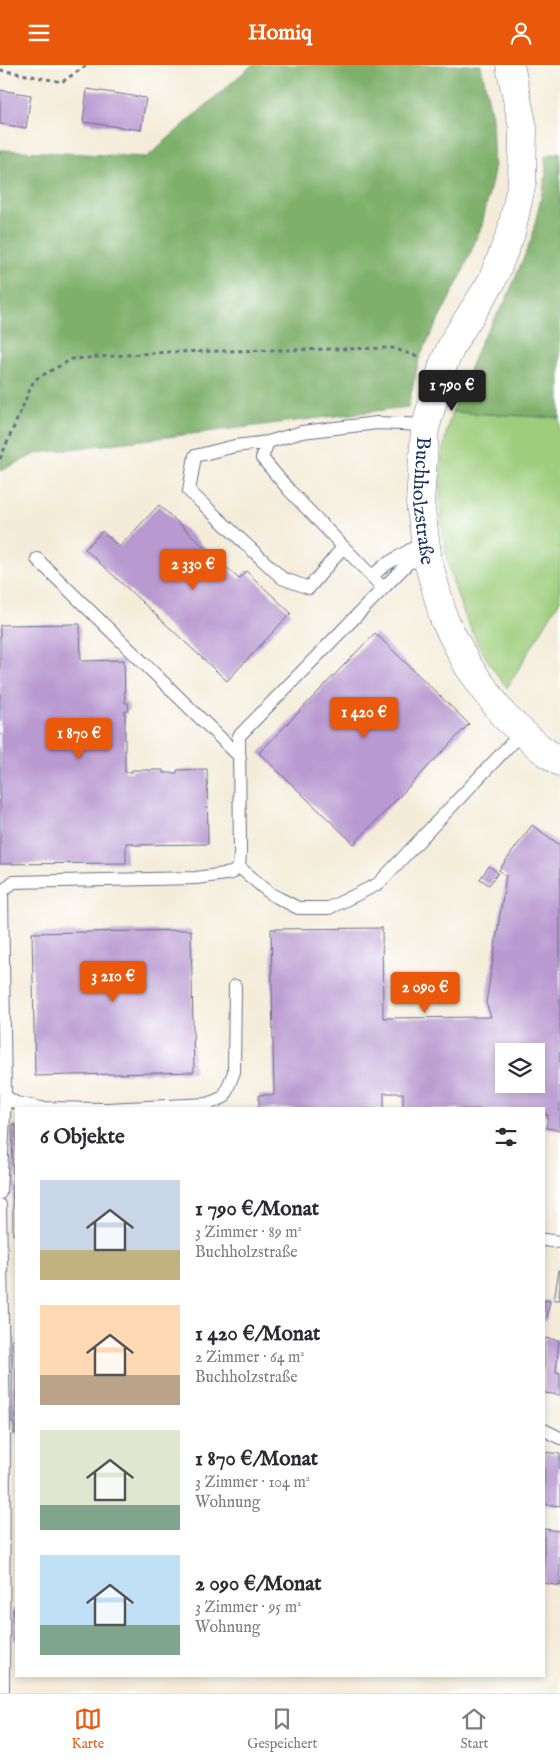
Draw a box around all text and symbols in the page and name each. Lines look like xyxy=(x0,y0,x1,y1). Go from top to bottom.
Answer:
icon: menu xyxy=(25,19,53,47)
text: Homiq xyxy=(248,19,312,47)
icon: person xyxy=(507,19,535,47)
pin: 1 790 € xyxy=(406,369,498,412)
text: 1 790 € xyxy=(430,376,474,396)
street label: Buchholzstraße xyxy=(406,436,439,566)
pin: 2 330 € xyxy=(147,549,239,591)
text: 2 330 € xyxy=(171,555,215,575)
pin: 1 420 € xyxy=(318,697,410,739)
text: 1 420 € xyxy=(341,703,387,723)
pin: 1 870 € xyxy=(33,717,125,760)
text: 1 870 € xyxy=(57,724,101,744)
pin: 3 210 € xyxy=(67,961,159,1003)
text: 3 210 € xyxy=(91,967,135,987)
pin: 2 090 € xyxy=(379,971,471,1014)
text: 2 090 € xyxy=(402,978,448,998)
map controls xyxy=(495,1043,545,1093)
button: layers xyxy=(495,1043,545,1093)
icon: filters xyxy=(492,1123,520,1151)
text: 6 Objekte xyxy=(40,1124,125,1151)
text: 1 790 €/Monat xyxy=(195,1196,319,1223)
icon: home xyxy=(80,1200,140,1260)
text: 3 Zimmer · 89 m² xyxy=(195,1223,302,1243)
text: Buchholzstraße xyxy=(195,1243,298,1263)
text: 1 420 €/Monat xyxy=(195,1321,320,1348)
icon: home xyxy=(80,1325,140,1385)
text: 2 Zimmer · 64 m² xyxy=(195,1348,305,1368)
text: Buchholzstraße xyxy=(195,1368,298,1388)
text: 1 870 €/Monat xyxy=(195,1446,318,1473)
icon: home xyxy=(80,1450,140,1510)
text: 3 Zimmer · 104 m² xyxy=(195,1473,310,1493)
text: Wohnung xyxy=(195,1493,260,1513)
text: 2 090 €/Monat xyxy=(195,1571,322,1598)
icon: home xyxy=(80,1575,140,1635)
text: 3 Zimmer · 95 m² xyxy=(195,1598,301,1618)
text: Wohnung xyxy=(195,1618,260,1638)
tab: Karte xyxy=(72,1705,104,1753)
tab: Gespeichert xyxy=(247,1705,317,1753)
tab: Start xyxy=(460,1705,488,1753)

